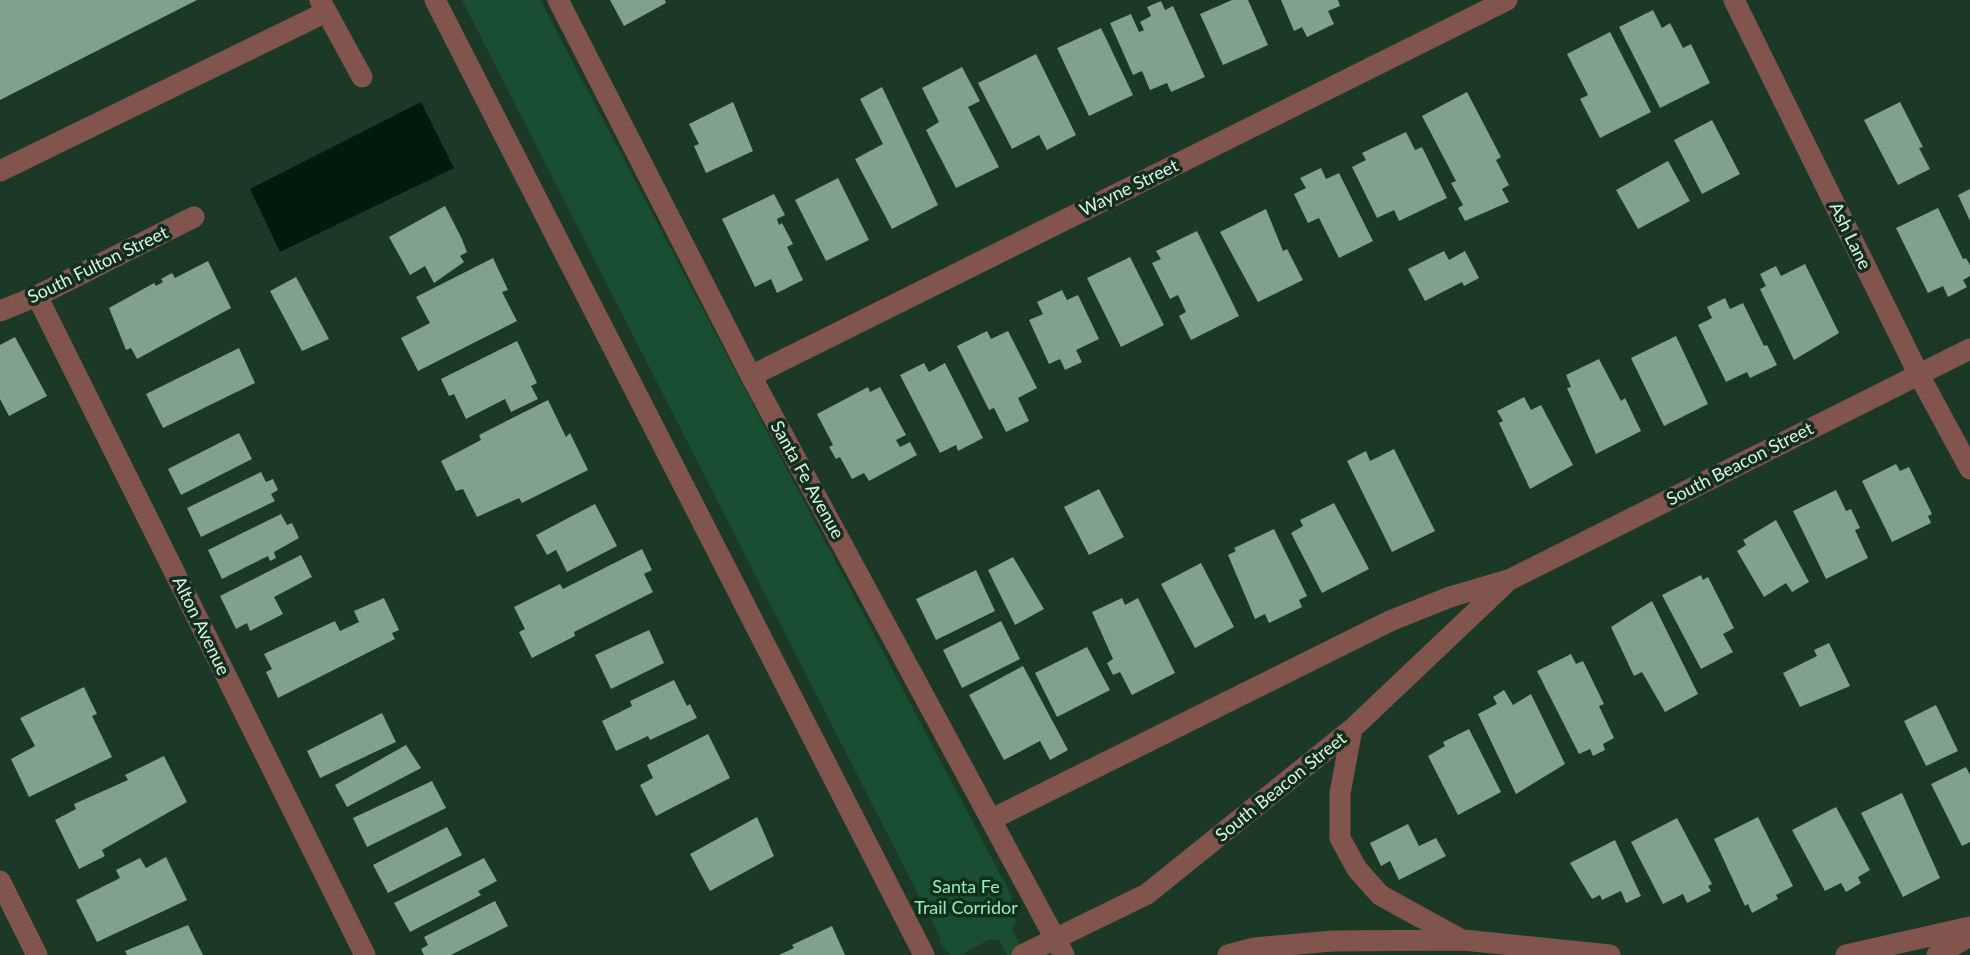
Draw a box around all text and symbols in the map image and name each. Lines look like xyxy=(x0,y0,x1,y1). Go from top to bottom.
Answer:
street label: Wayne Street xyxy=(1076,155,1182,221)
street label: Ash Lane xyxy=(1824,199,1876,273)
street label: South Fulton Street xyxy=(24,222,172,308)
street label: Santa Fe Avenue xyxy=(766,417,848,543)
street label: South Beacon Street xyxy=(1663,418,1817,510)
street label: Alton Avenue xyxy=(168,573,234,679)
street label: South Beacon Street xyxy=(1211,728,1351,846)
park label: Santa Fe Trail Corridor xyxy=(914,876,1018,918)

